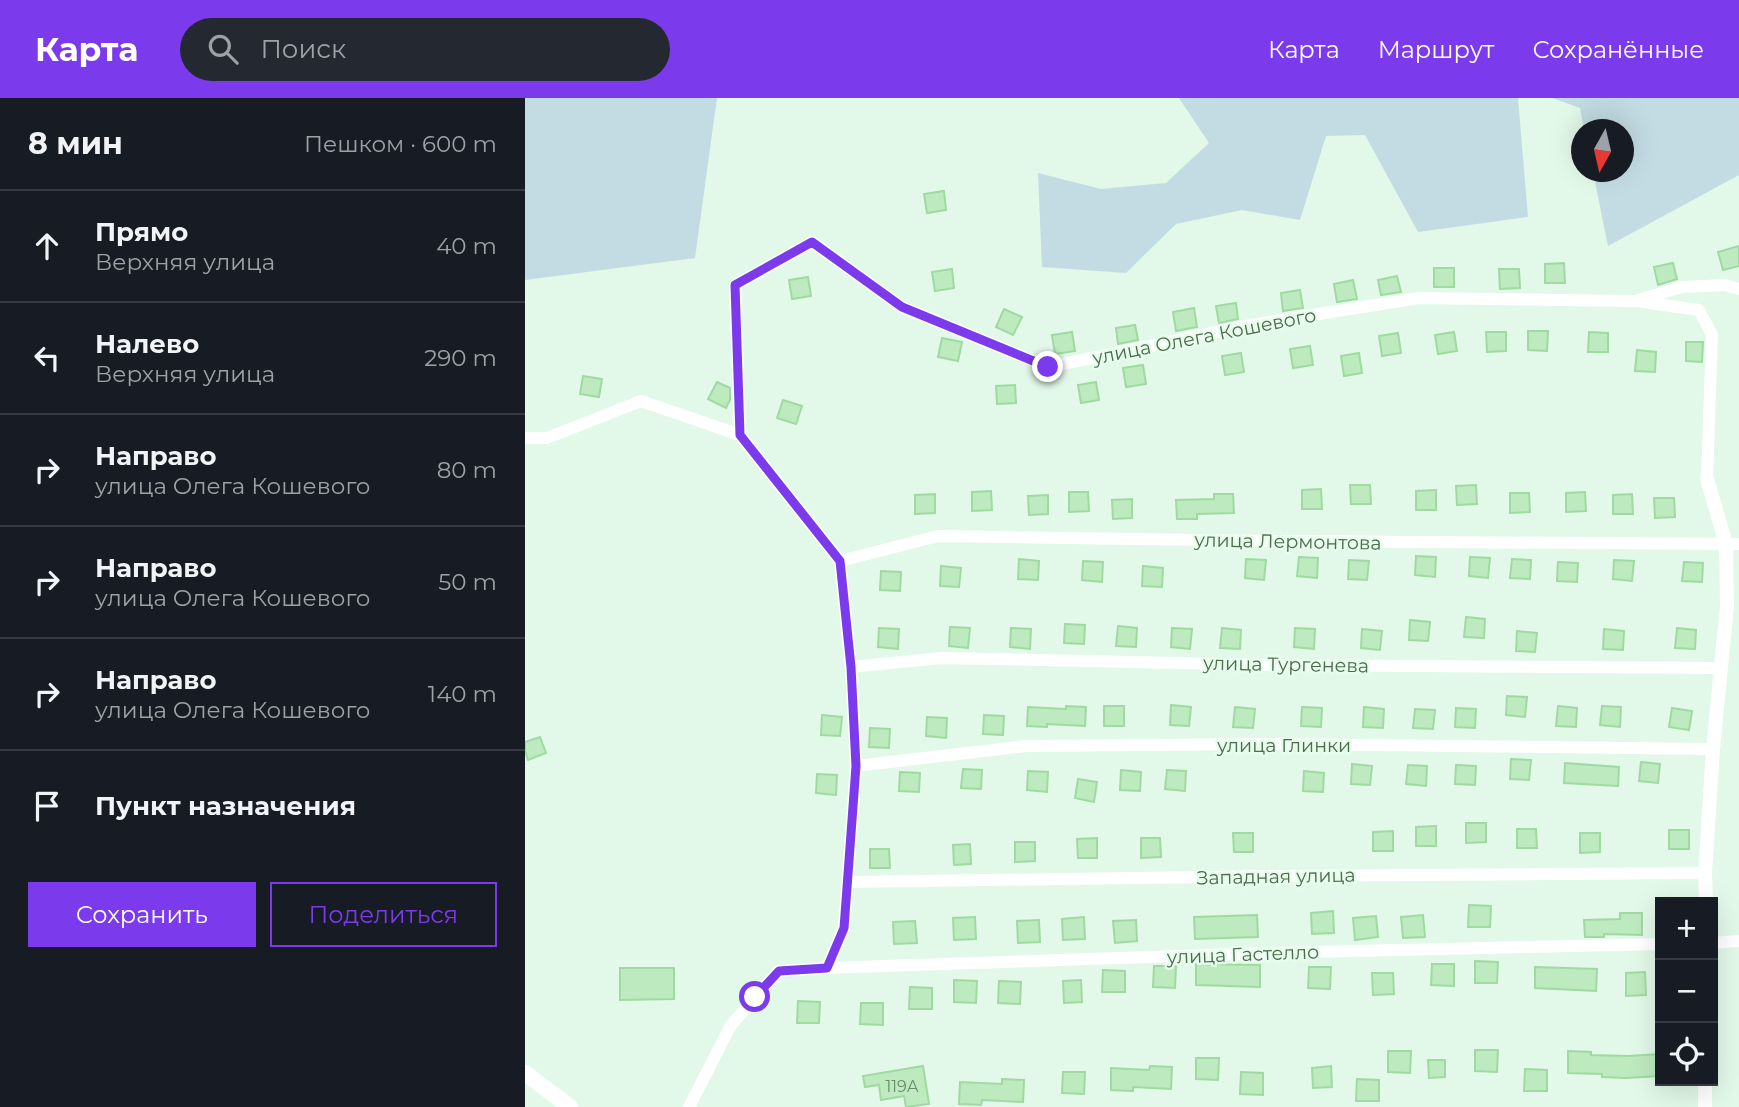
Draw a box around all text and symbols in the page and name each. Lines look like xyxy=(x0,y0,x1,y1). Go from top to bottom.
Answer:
search box xyxy=(180,18,670,81)
text: Карта xyxy=(35,29,138,69)
icon: search xyxy=(204,30,242,68)
text: Поиск xyxy=(260,33,346,65)
text: Карта xyxy=(1268,35,1340,64)
text: Маршрут xyxy=(1378,35,1494,64)
text: Сохранённые xyxy=(1532,35,1704,64)
north arrow xyxy=(1571,119,1634,182)
text: 8 мин xyxy=(28,125,123,162)
text: Пешком · 600 m xyxy=(304,130,497,158)
text: Прямо xyxy=(95,216,188,248)
icon: ahead xyxy=(28,227,66,265)
text: 40 m xyxy=(436,232,497,260)
text: Верхняя улица xyxy=(95,248,275,276)
street label: улица Олега Кошевого xyxy=(1089,303,1318,370)
text: Налево xyxy=(95,328,199,360)
icon: left xyxy=(28,339,66,377)
text: 290 m xyxy=(424,344,497,372)
route end xyxy=(1032,351,1063,382)
text: Верхняя улица xyxy=(95,360,275,388)
text: Направо xyxy=(95,440,216,472)
icon: right xyxy=(28,451,66,489)
text: 80 m xyxy=(437,456,497,484)
text: улица Олега Кошевого xyxy=(95,472,370,500)
street label: улица Лермонтова xyxy=(1193,528,1382,555)
text: Направо xyxy=(95,552,216,584)
icon: right xyxy=(28,563,66,601)
text: 50 m xyxy=(438,568,497,596)
text: улица Олега Кошевого xyxy=(95,584,370,612)
street label: улица Тургенева xyxy=(1202,652,1369,677)
text: Направо xyxy=(95,664,216,696)
icon: right xyxy=(28,675,66,713)
text: 140 m xyxy=(428,680,497,708)
text: улица Олега Кошевого xyxy=(95,696,370,724)
street label: улица Глинки xyxy=(1216,734,1351,757)
icon: arrive xyxy=(28,787,66,825)
text: Пункт назначения xyxy=(95,790,356,822)
street label: Западная улица xyxy=(1196,864,1356,889)
button: Сохранить xyxy=(28,882,256,947)
button: Поделиться xyxy=(270,882,497,947)
map controls xyxy=(1655,897,1718,1086)
button: + xyxy=(1655,897,1718,960)
street label: улица Гастелло xyxy=(1165,940,1320,969)
button: − xyxy=(1655,960,1718,1023)
route start xyxy=(739,981,770,1012)
button: locate xyxy=(1655,1023,1718,1086)
house number: 119А xyxy=(885,1077,919,1096)

